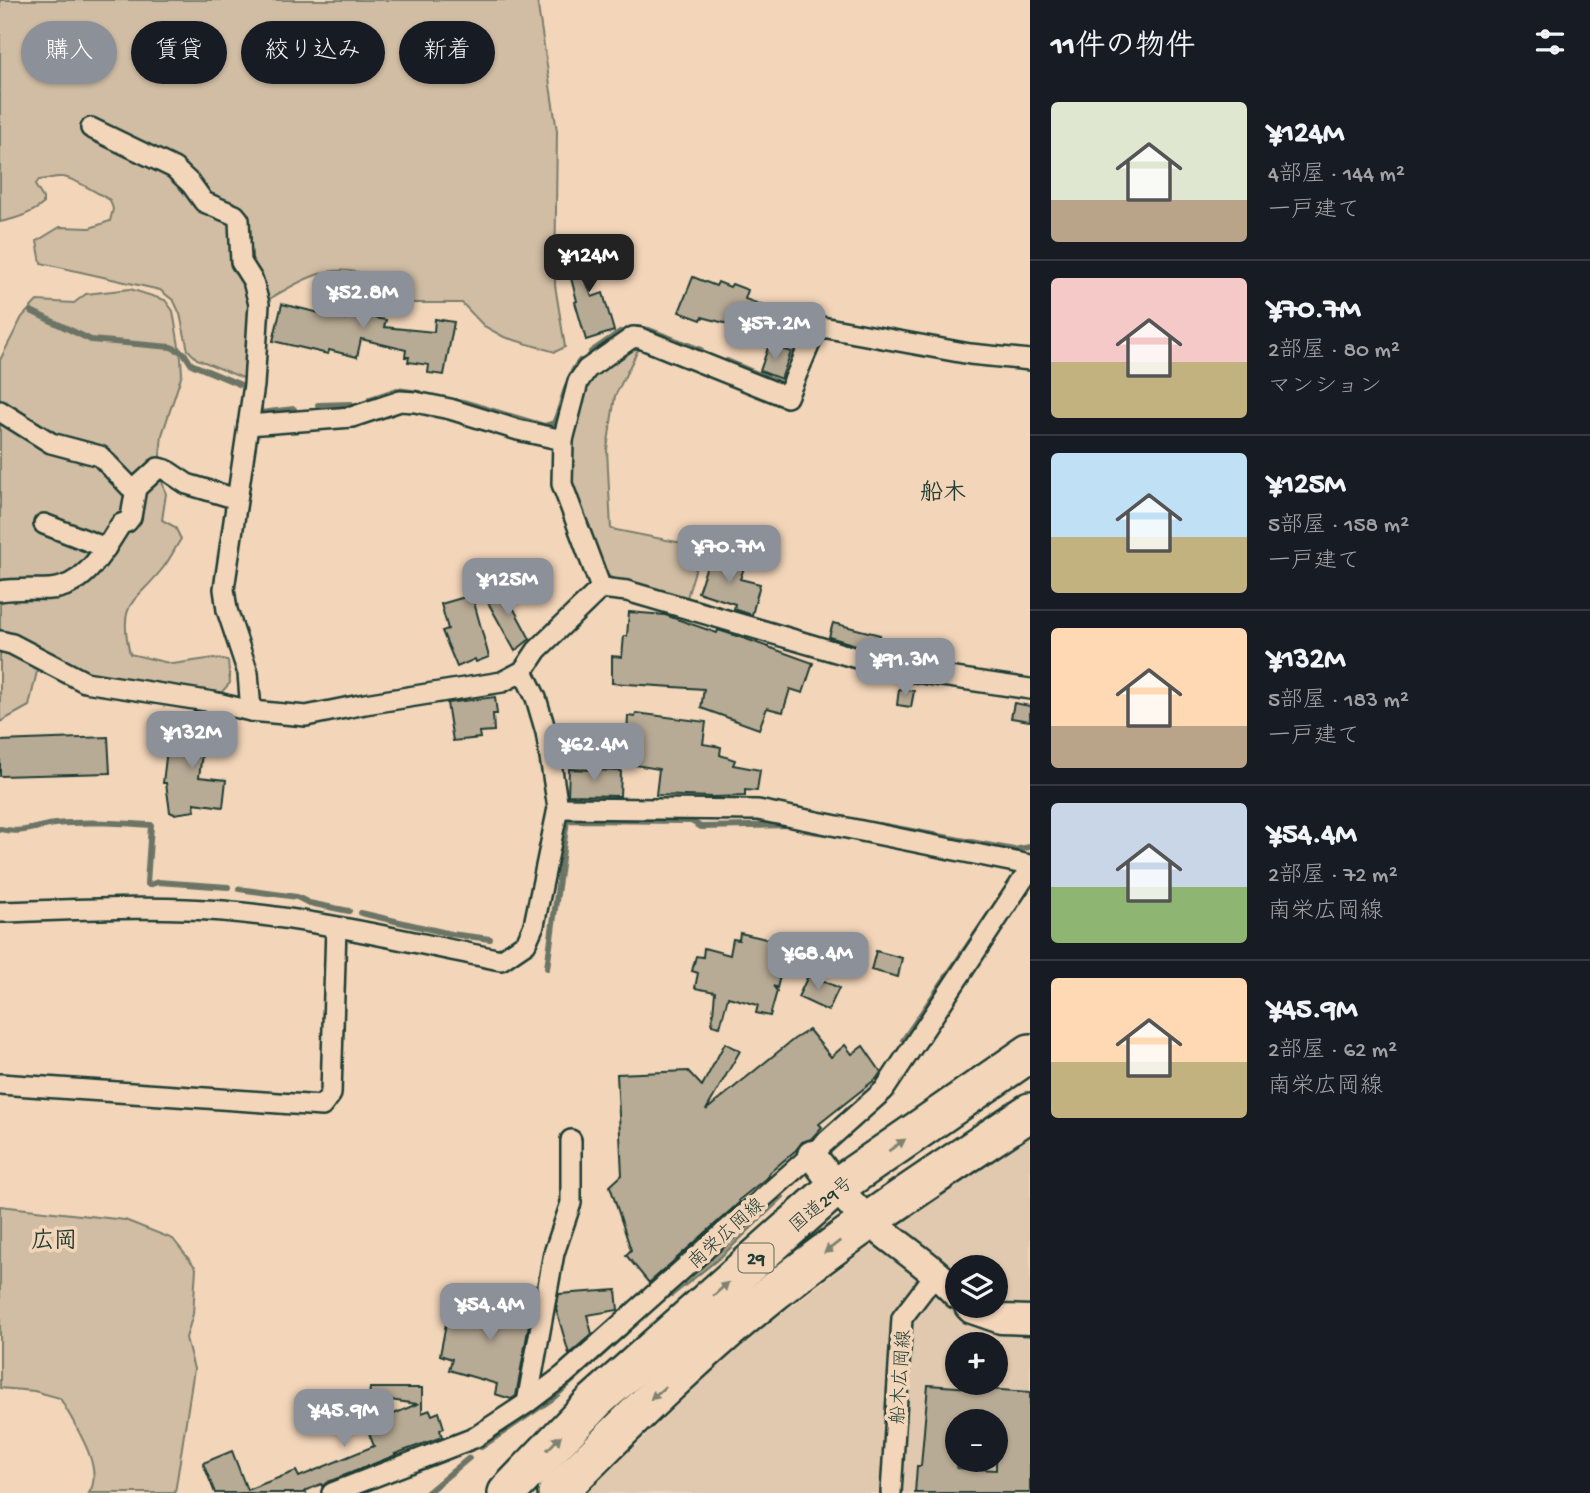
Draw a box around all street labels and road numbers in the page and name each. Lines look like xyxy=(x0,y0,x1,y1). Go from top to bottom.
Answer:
street label: 国道29号 xyxy=(785,1172,859,1239)
street label: 南栄広岡線 xyxy=(684,1194,770,1275)
road number: 29 xyxy=(738,1244,774,1273)
street label: 船木広岡線 xyxy=(887,1329,917,1425)

